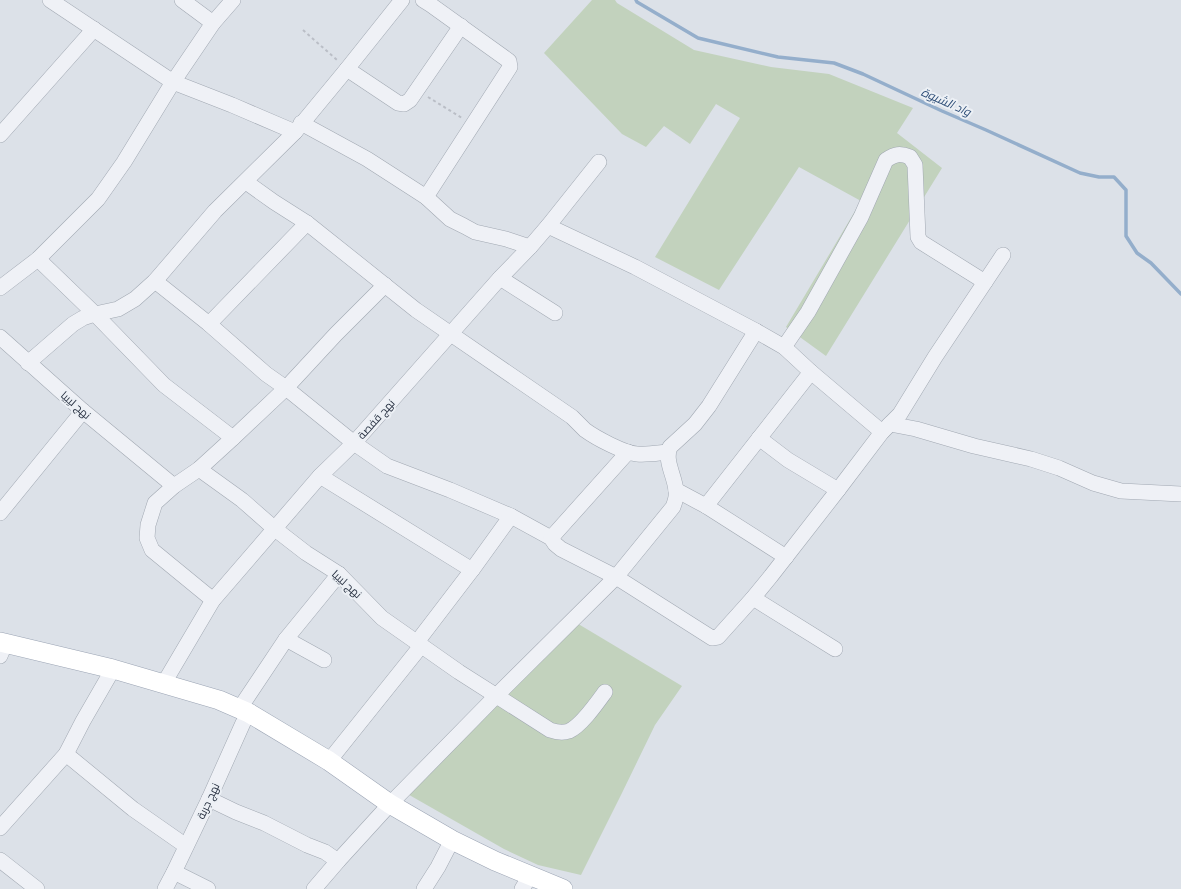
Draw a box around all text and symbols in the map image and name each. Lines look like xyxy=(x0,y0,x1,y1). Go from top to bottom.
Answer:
water label: واد الشيوة xyxy=(919,84,975,121)
street label: نهج ليبيا xyxy=(57,388,94,423)
street label: نهج قفصة xyxy=(354,396,398,443)
street label: نهج ليبيا xyxy=(328,567,365,602)
street label: نهج جربة xyxy=(194,781,223,822)

